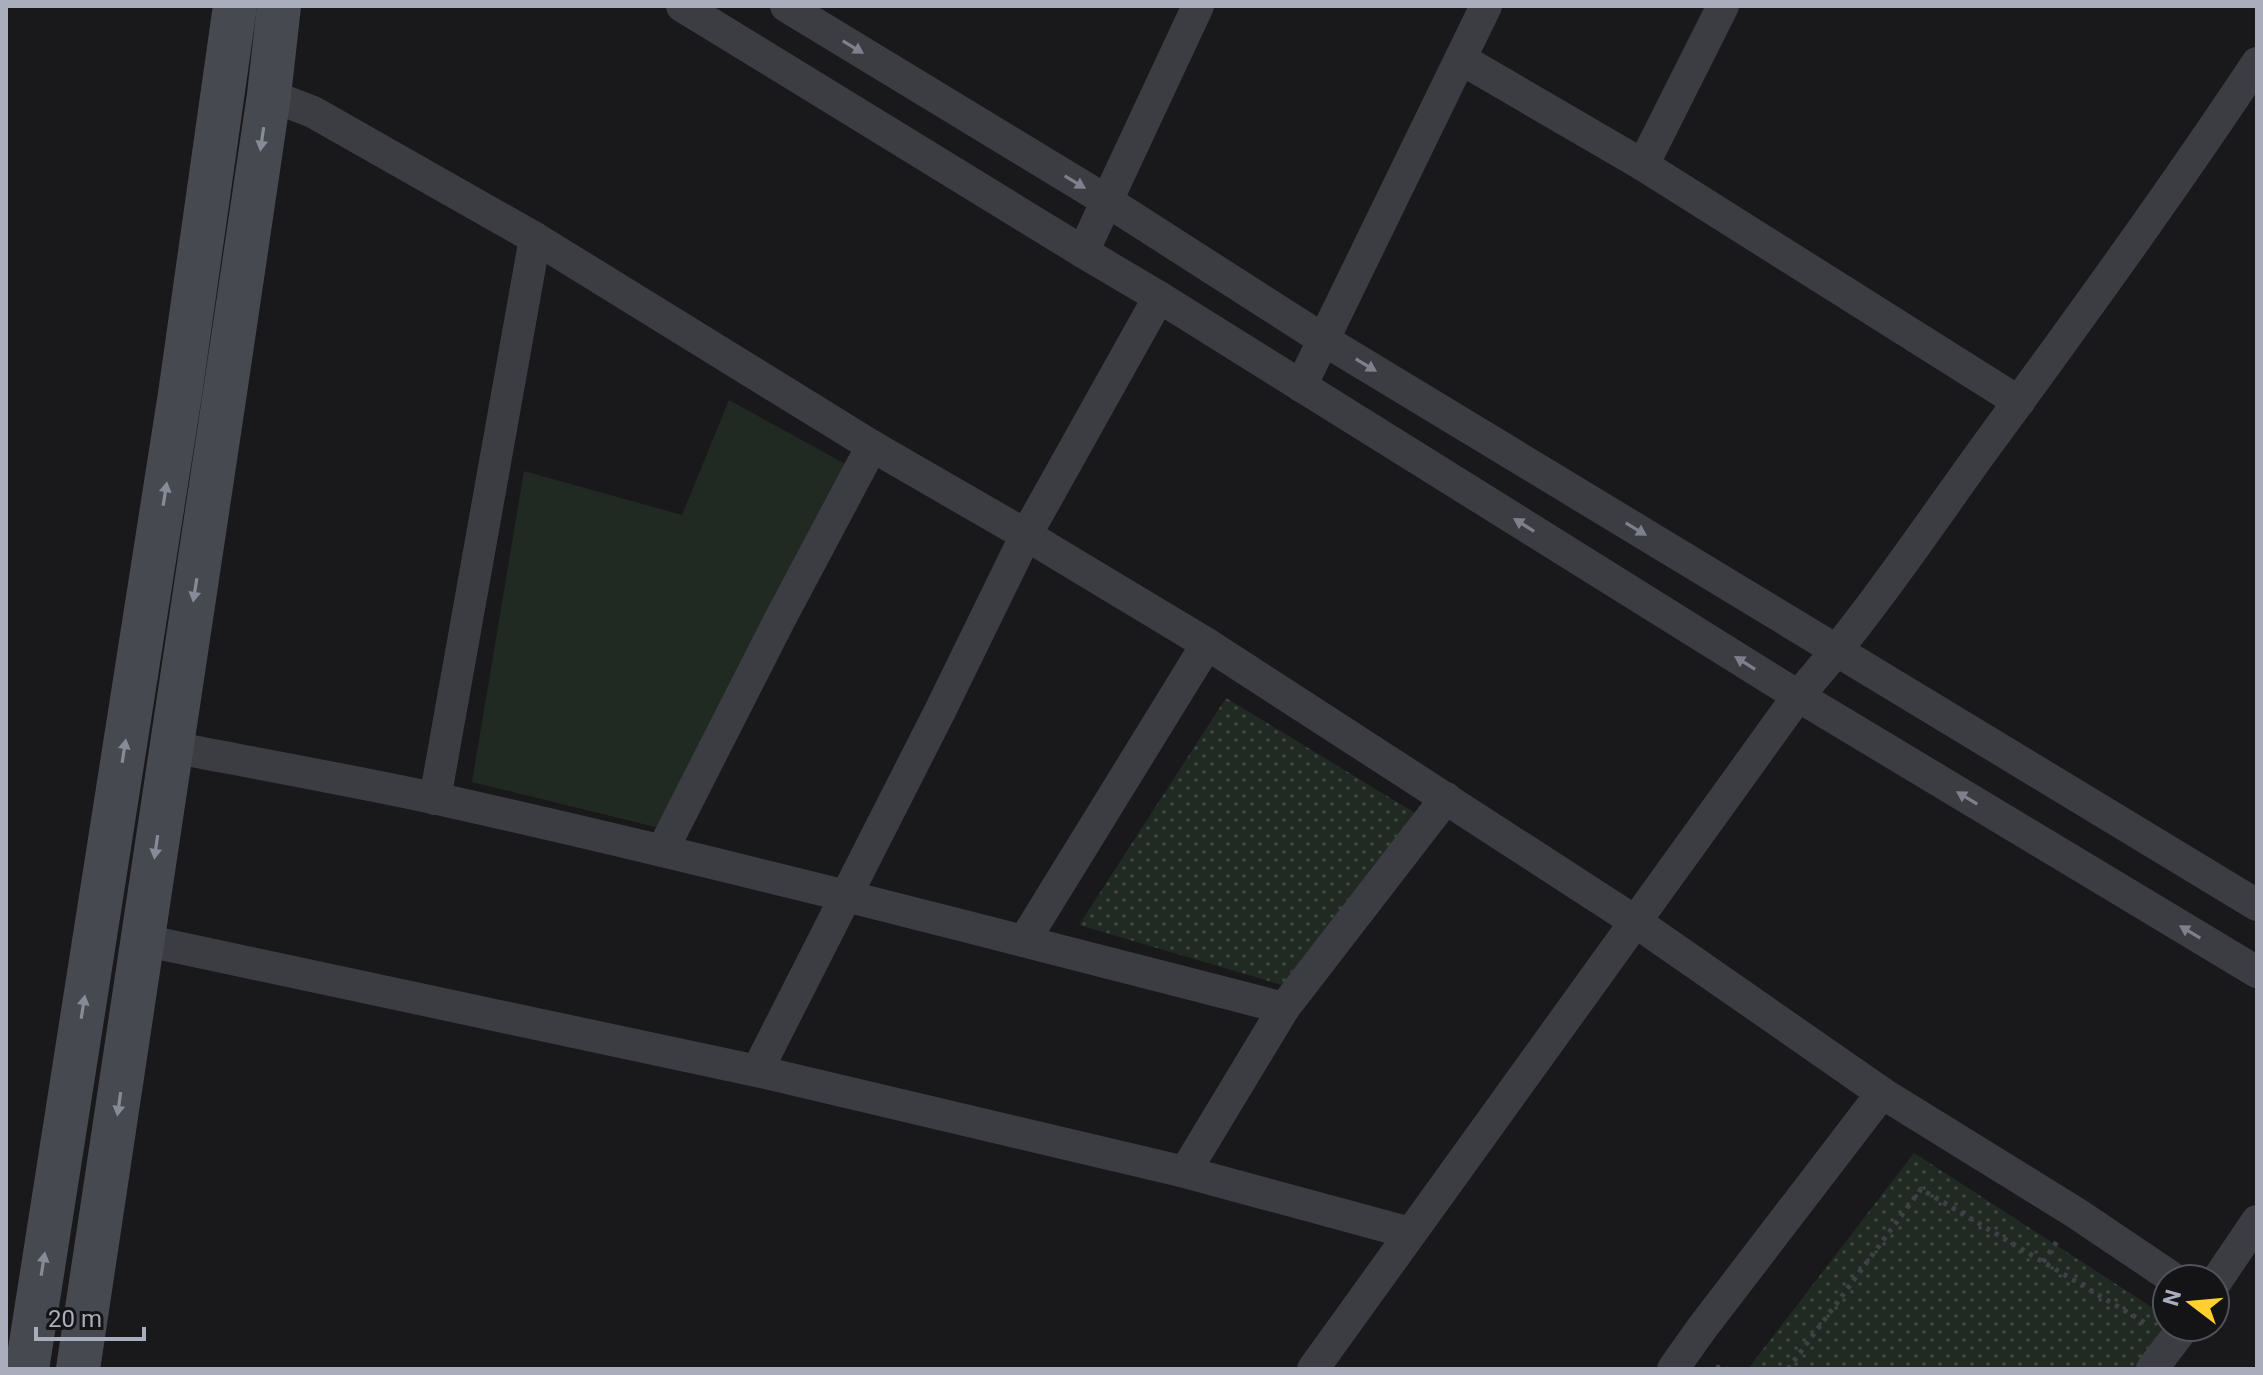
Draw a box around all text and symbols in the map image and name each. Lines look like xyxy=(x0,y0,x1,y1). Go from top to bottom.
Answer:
one-way arrow xyxy=(842,39,864,53)
one-way arrow xyxy=(255,127,268,152)
one-way arrow xyxy=(1064,174,1086,188)
one-way arrow xyxy=(1355,358,1377,372)
one-way arrow xyxy=(159,481,171,506)
one-way arrow xyxy=(1514,518,1535,533)
one-way arrow xyxy=(1625,521,1647,535)
one-way arrow xyxy=(188,578,201,603)
one-way arrow xyxy=(1734,656,1756,670)
one-way arrow xyxy=(118,738,130,763)
one-way arrow xyxy=(1956,791,1978,805)
one-way arrow xyxy=(149,835,162,860)
one-way arrow xyxy=(2179,925,2201,939)
one-way arrow xyxy=(77,994,90,1019)
one-way arrow xyxy=(112,1092,125,1117)
one-way arrow xyxy=(37,1251,50,1276)
north arrow xyxy=(2151,1263,2231,1343)
text: N xyxy=(2158,1287,2186,1309)
scale bar xyxy=(36,1291,144,1341)
text: 20 m xyxy=(48,1305,102,1333)

